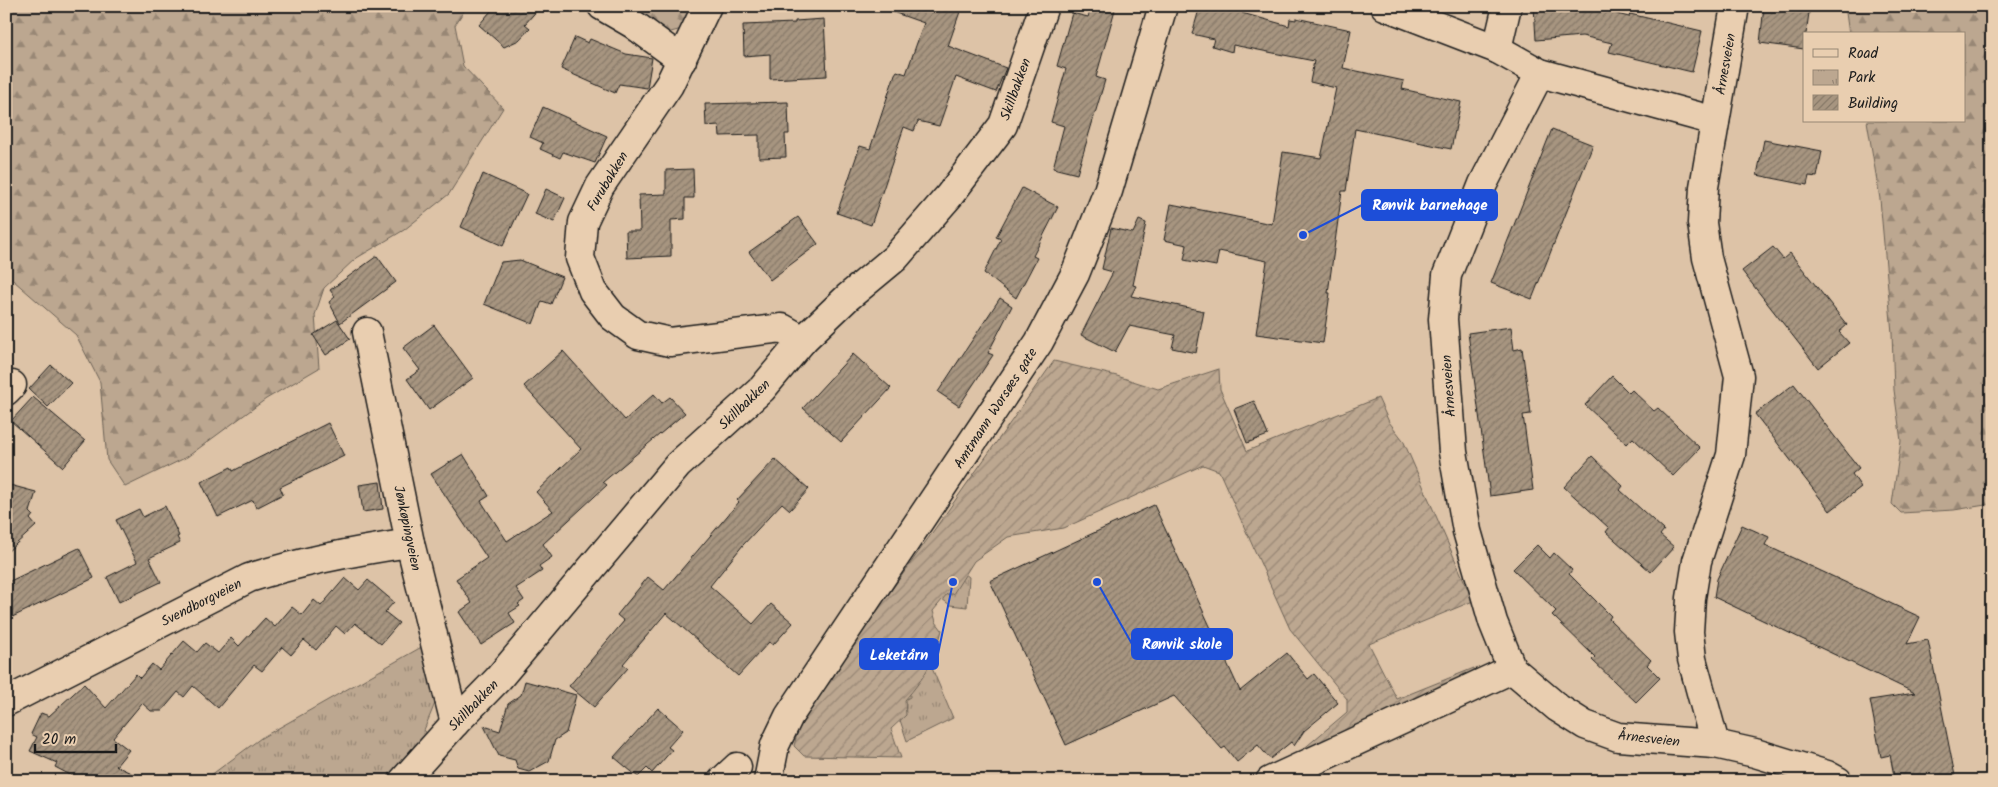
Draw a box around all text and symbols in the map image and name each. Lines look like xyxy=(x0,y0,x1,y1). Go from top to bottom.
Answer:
street label: Årnesveien xyxy=(1710,32,1742,97)
legend xyxy=(1803,32,1966,122)
text: Road xyxy=(1848,42,1879,66)
street label: Skillbakken xyxy=(994,55,1037,124)
text: Park xyxy=(1848,66,1876,90)
text: Building xyxy=(1848,92,1898,116)
street label: Furubakken xyxy=(581,147,634,216)
callout: Rønvik barnehage xyxy=(1362,190,1497,220)
text: Rønvik barnehage xyxy=(1372,194,1488,218)
street label: Amtmann Worsøes gate xyxy=(948,343,1044,473)
street label: Årnesveien xyxy=(1436,354,1462,418)
street label: Skillbakken xyxy=(714,374,776,435)
street label: Jønkøpingveien xyxy=(387,483,427,573)
street label: Svendborgveien xyxy=(157,573,246,633)
callout: Rønvik skole xyxy=(1132,629,1232,659)
text: Rønvik skole xyxy=(1142,633,1223,657)
callout: Leketårn xyxy=(860,639,938,669)
text: Leketårn xyxy=(870,644,928,668)
street label: Skillbakken xyxy=(443,675,504,737)
scale bar xyxy=(35,722,116,754)
street label: Årnesveien xyxy=(1617,725,1681,753)
text: 20 m xyxy=(42,728,76,752)

